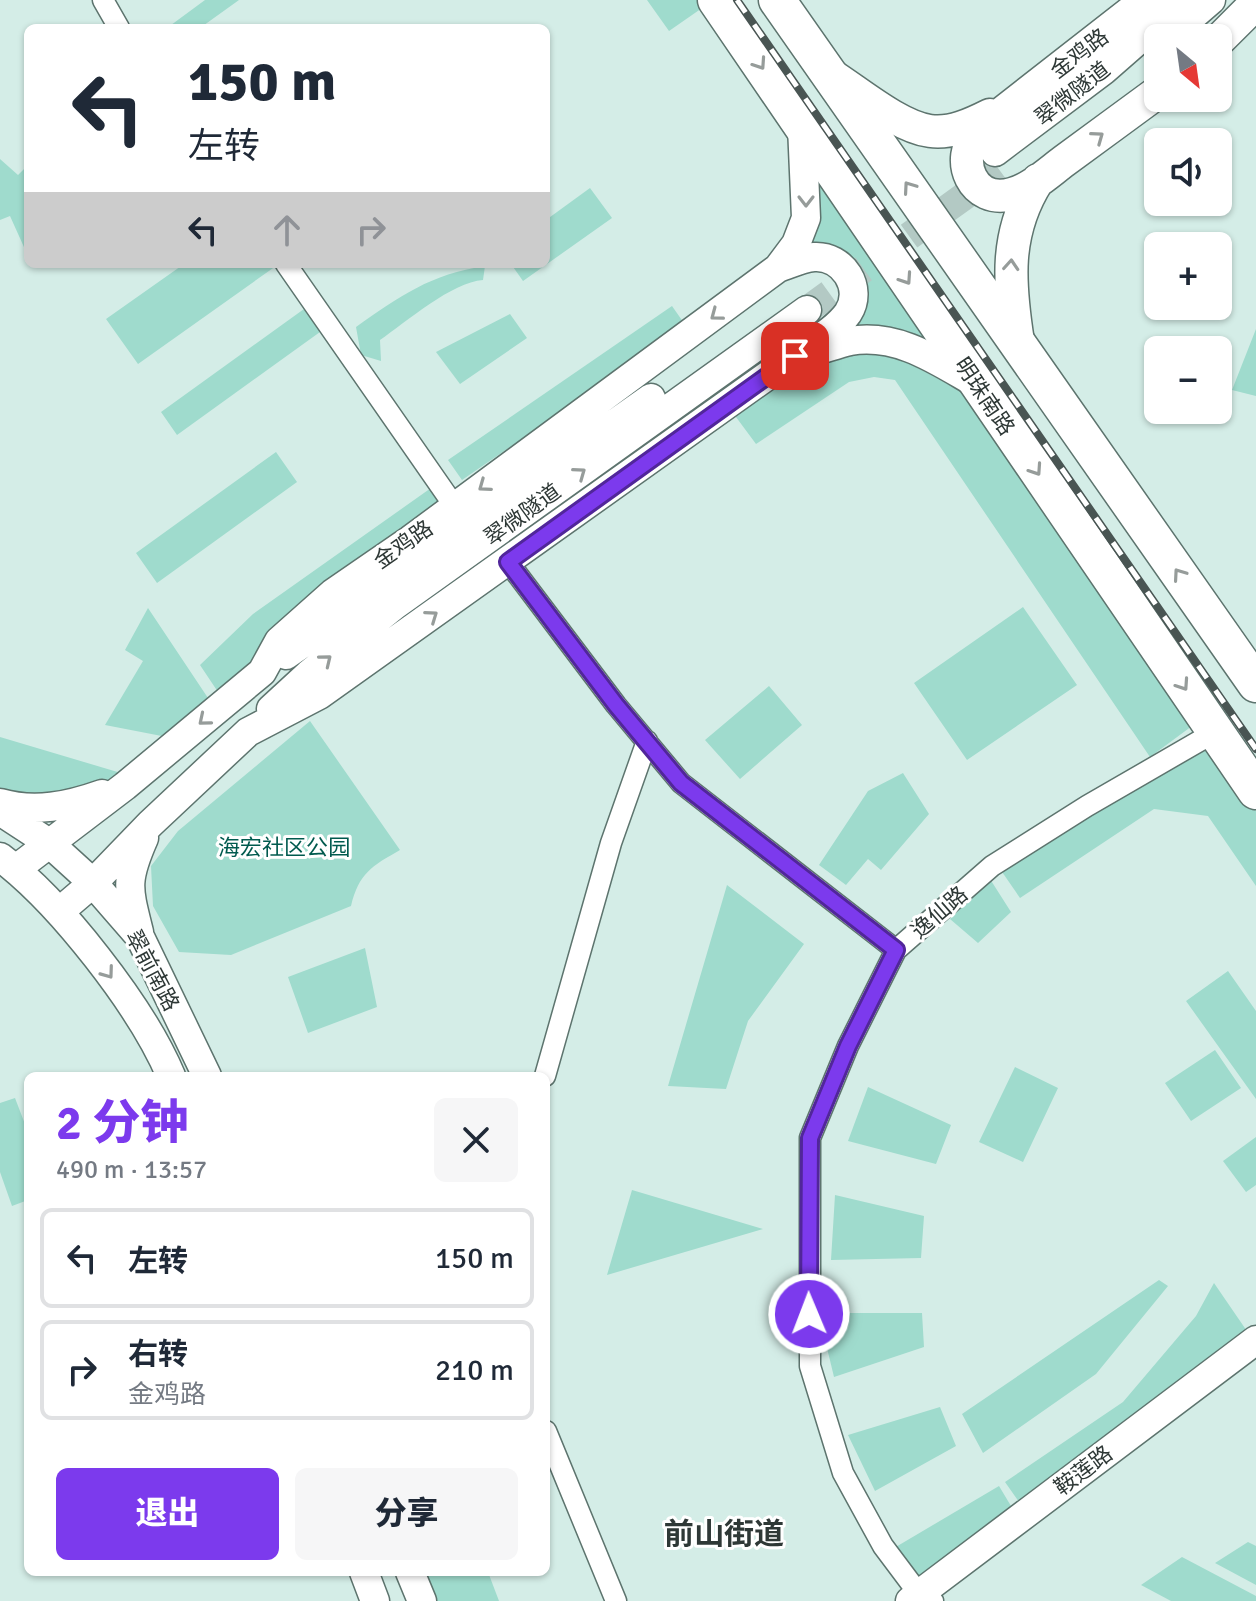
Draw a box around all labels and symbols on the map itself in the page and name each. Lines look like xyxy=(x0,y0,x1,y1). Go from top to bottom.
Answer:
street label: 金鸡路 xyxy=(1045,23,1114,84)
north arrow xyxy=(1144,24,1232,112)
one-way arrow xyxy=(750,56,765,70)
street label: 翠微隧道 xyxy=(1029,56,1115,131)
one-way arrow xyxy=(1089,132,1104,146)
one-way arrow xyxy=(904,181,918,195)
one-way arrow xyxy=(797,195,815,208)
one-way arrow xyxy=(1002,258,1019,271)
one-way arrow xyxy=(896,271,911,285)
one-way arrow xyxy=(710,305,724,319)
pin xyxy=(761,322,829,390)
street label: 明珠南路 xyxy=(949,352,1020,440)
one-way arrow xyxy=(1026,462,1041,476)
one-way arrow xyxy=(571,468,586,483)
one-way arrow xyxy=(478,476,493,490)
street label: 翠微隧道 xyxy=(479,478,566,551)
street label: 金鸡路 xyxy=(369,514,438,574)
one-way arrow xyxy=(1174,568,1189,582)
one-way arrow xyxy=(423,611,437,626)
one-way arrow xyxy=(317,656,332,670)
one-way arrow xyxy=(1173,676,1188,690)
one-way arrow xyxy=(199,710,213,725)
park label: 海宏社区公园 xyxy=(218,834,350,861)
street label: 逸仙路 xyxy=(906,881,973,944)
street label: 翠前南路 xyxy=(120,925,185,1015)
one-way arrow xyxy=(98,964,113,978)
position arrow xyxy=(767,1272,851,1356)
street label: 鞍莲路 xyxy=(1049,1440,1118,1501)
district label: 前山街道 xyxy=(664,1516,784,1553)

